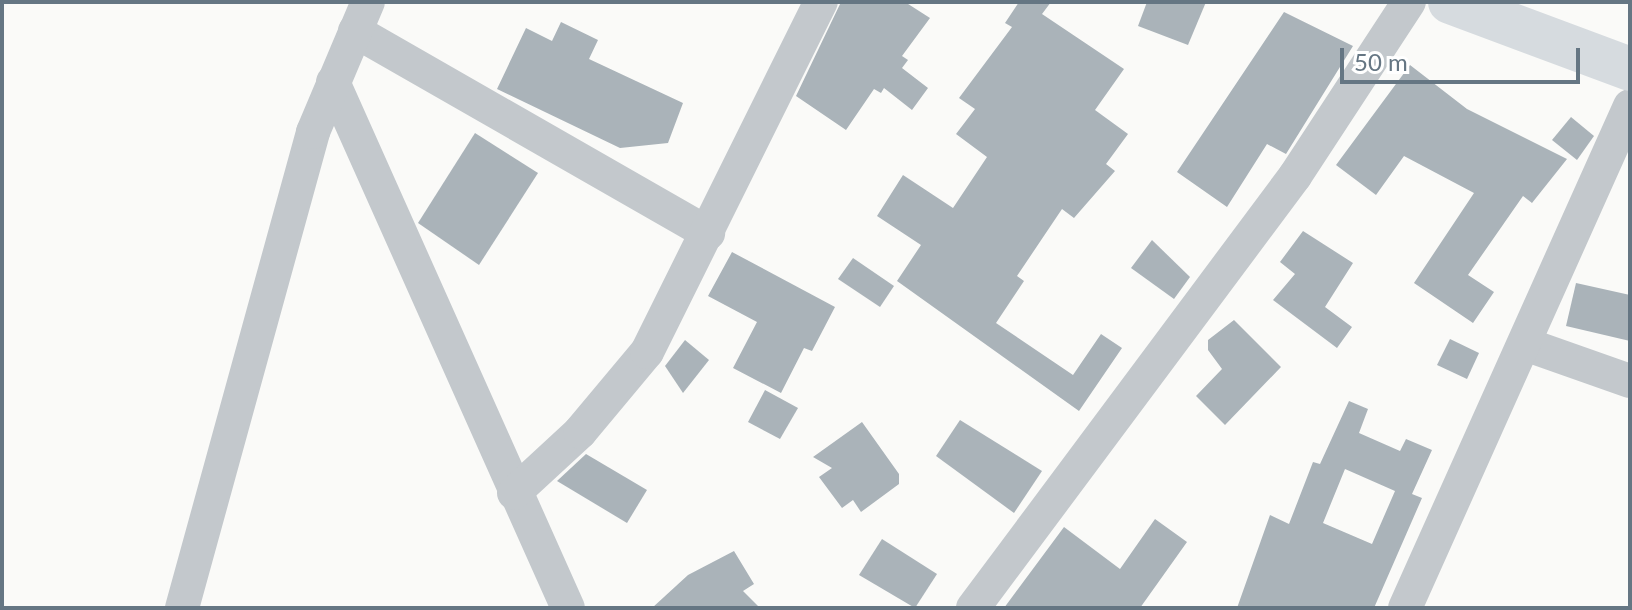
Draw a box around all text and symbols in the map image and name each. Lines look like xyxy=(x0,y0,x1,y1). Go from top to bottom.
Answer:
scale bar xyxy=(1344,32,1584,82)
text: 50 m xyxy=(1354,47,1408,76)

